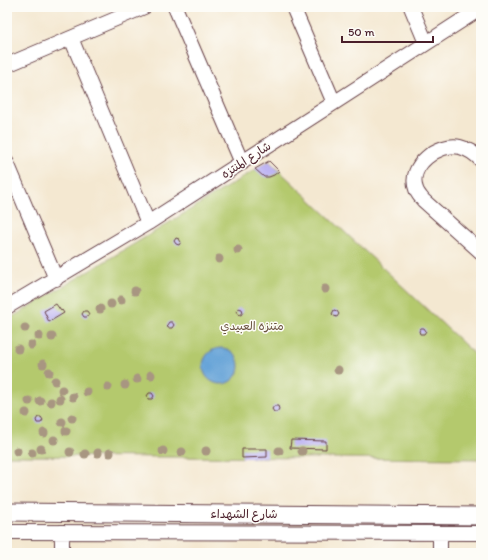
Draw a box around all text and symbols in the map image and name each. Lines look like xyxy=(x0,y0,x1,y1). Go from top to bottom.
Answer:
scale bar xyxy=(342,18,433,44)
text: 50 m xyxy=(348,25,374,39)
street label: شارع المنتزه xyxy=(218,139,275,183)
park label: متنزه العبيدي xyxy=(220,319,284,335)
street label: شارع الشهداء xyxy=(210,507,278,523)

